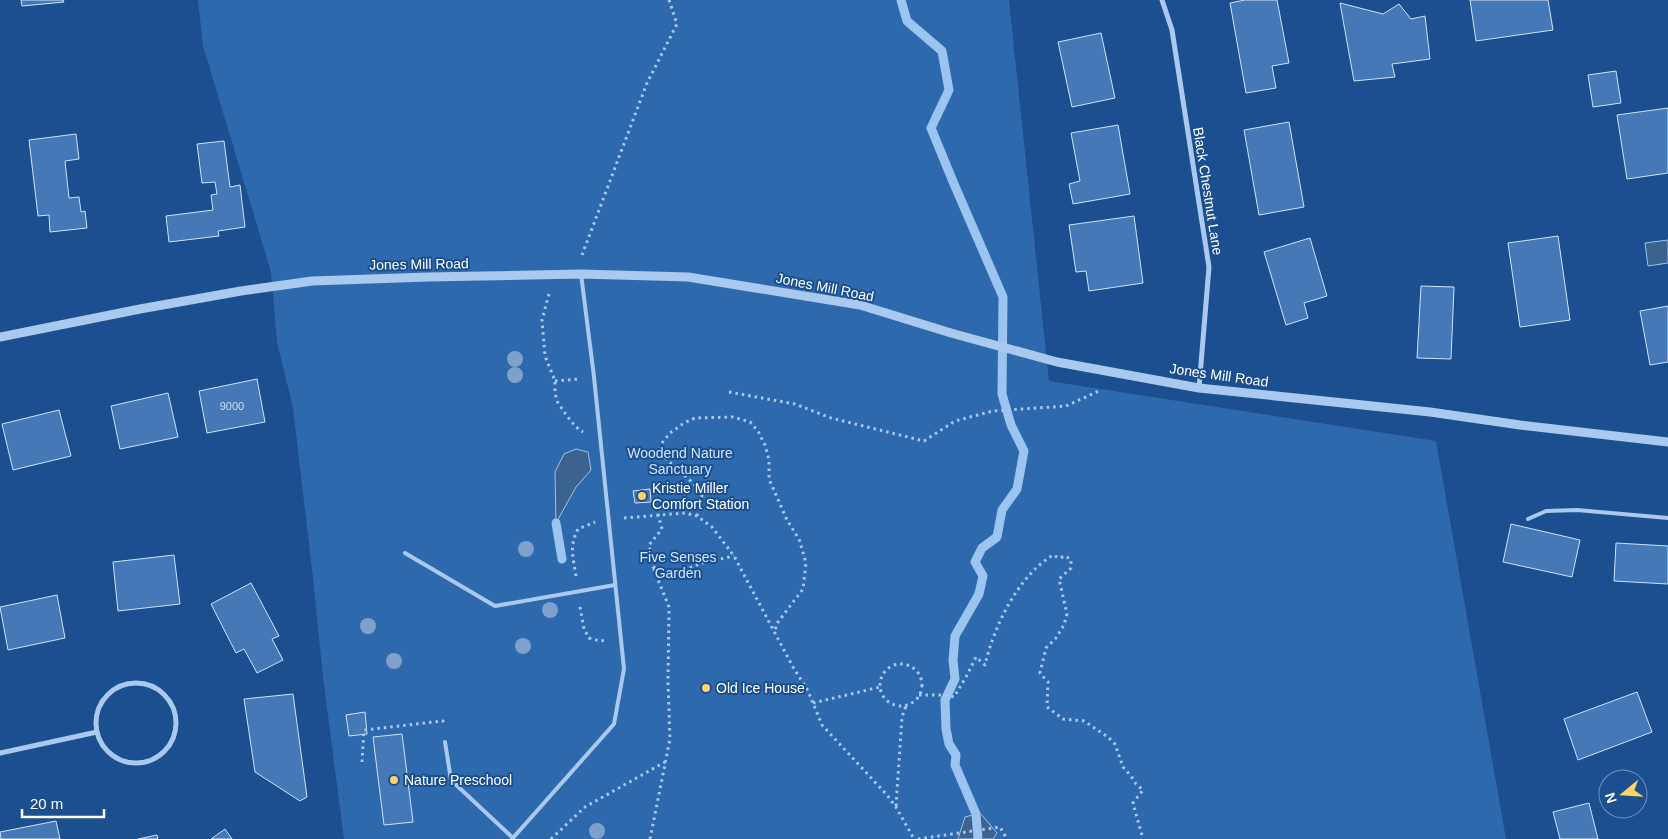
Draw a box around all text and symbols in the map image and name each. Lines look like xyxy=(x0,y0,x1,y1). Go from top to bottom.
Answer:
street label: Black Chestnut Lane xyxy=(1190,126,1226,256)
street label: Jones Mill Road xyxy=(369,255,469,273)
street label: Jones Mill Road xyxy=(775,270,875,304)
street label: Jones Mill Road xyxy=(1169,360,1269,390)
house number: 9000 xyxy=(220,400,244,412)
park label: Woodend Nature Sanctuary xyxy=(627,445,733,477)
place label: Kristie Miller Comfort Station xyxy=(652,480,749,512)
marker: Kristie Miller Comfort Station xyxy=(636,490,648,502)
park label: Five Senses Garden xyxy=(639,549,717,581)
place label: Old Ice House xyxy=(716,680,805,696)
marker: Old Ice House xyxy=(700,682,712,694)
north arrow xyxy=(1598,769,1648,819)
place label: Nature Preschool xyxy=(404,772,512,788)
marker: Nature Preschool xyxy=(388,774,400,786)
scale bar xyxy=(22,786,105,818)
text: N xyxy=(1601,791,1620,805)
text: 20 m xyxy=(30,795,63,812)

